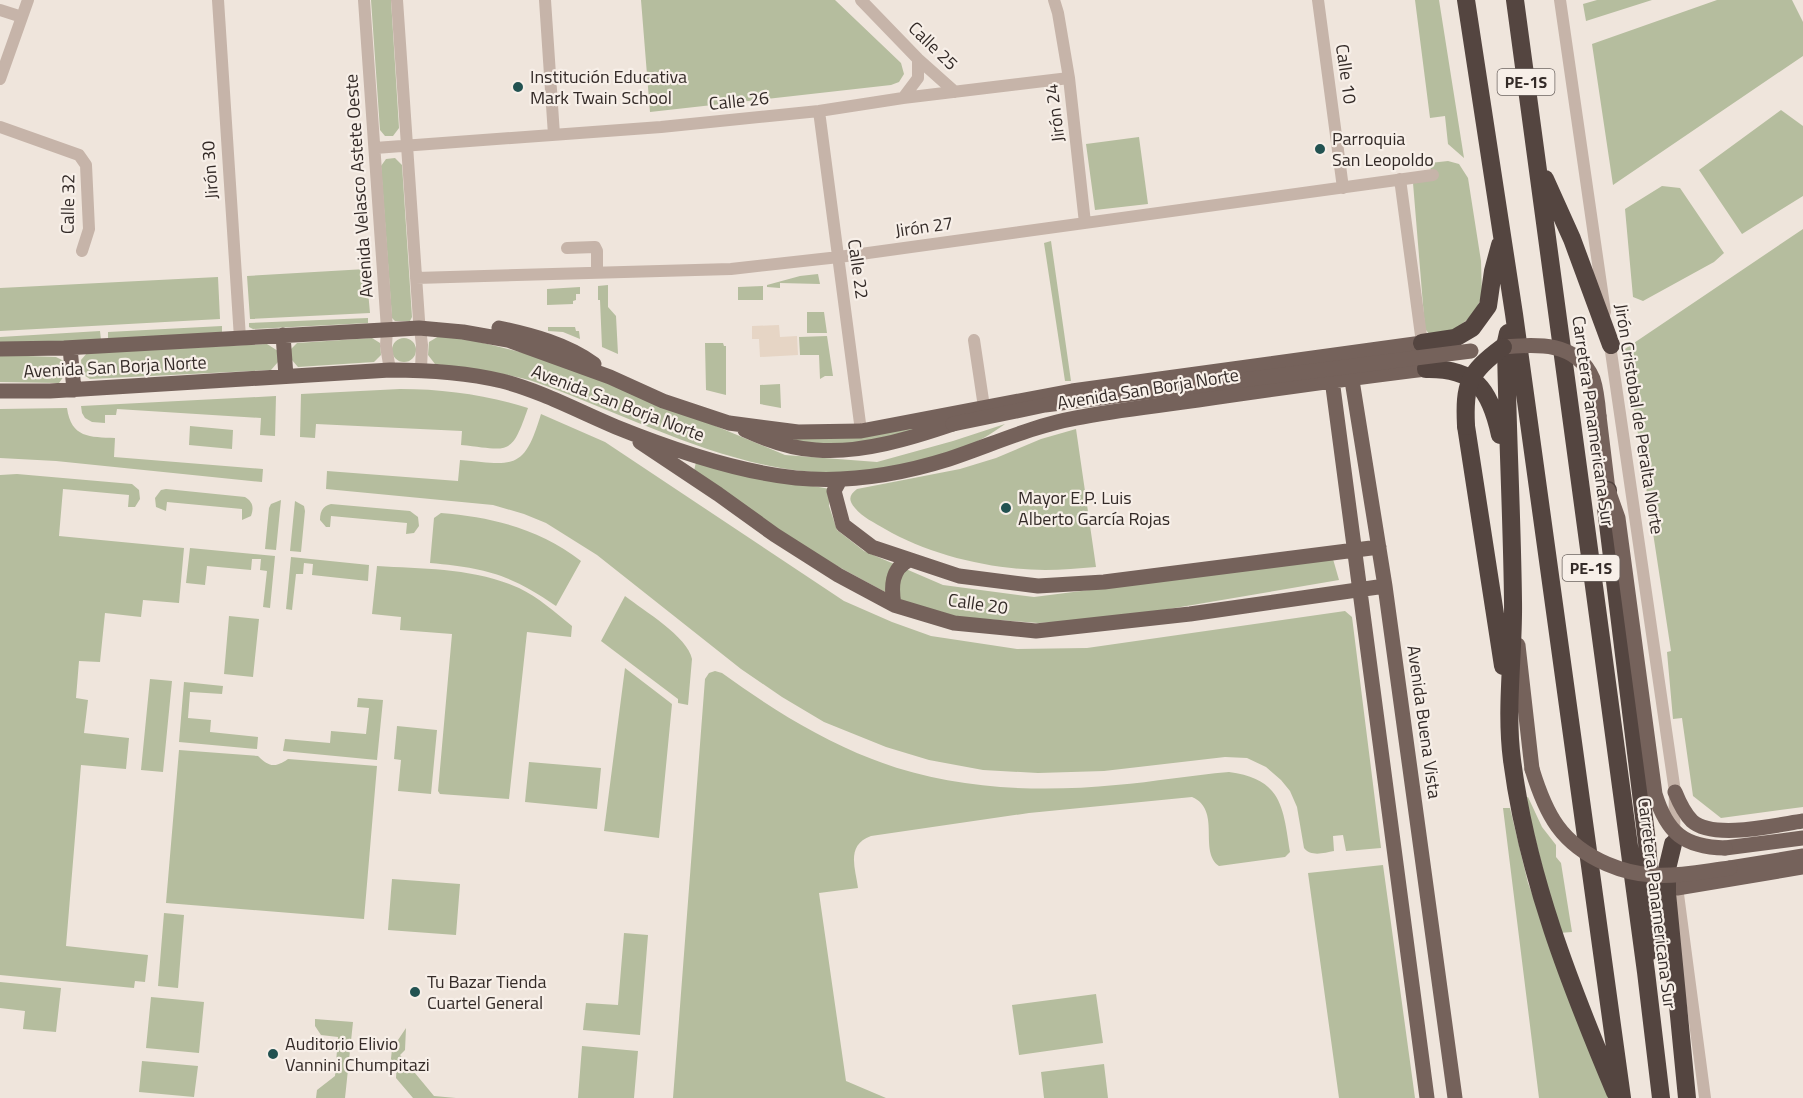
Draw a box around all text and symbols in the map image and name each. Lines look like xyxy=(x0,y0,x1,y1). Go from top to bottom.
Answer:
street label: Calle 25 xyxy=(902,15,964,76)
street label: Calle 10 xyxy=(1329,42,1364,106)
place label: Institución Educativa Mark Twain School xyxy=(530,63,687,111)
road number: PE-1S xyxy=(1498,69,1555,95)
street label: Avenida Velasco Astete Oeste xyxy=(337,73,380,299)
marker: Institución Educativa Mark Twain School xyxy=(511,80,525,94)
street label: Jirón 24 xyxy=(1038,82,1071,144)
street label: Calle 26 xyxy=(708,84,770,117)
place label: Parroquia San Leopoldo xyxy=(1332,125,1434,173)
street label: Jirón 30 xyxy=(194,140,225,200)
marker: Parroquia San Leopoldo xyxy=(1313,142,1327,156)
street label: Calle 32 xyxy=(53,174,82,234)
street label: Jirón 27 xyxy=(893,209,955,244)
street label: Calle 22 xyxy=(841,237,876,301)
street label: Jirón Cristobal de Peralta Norte xyxy=(1608,302,1671,536)
street label: Carretera Panamericana Sur xyxy=(1565,314,1622,528)
street label: Avenida San Borja Norte xyxy=(23,348,207,385)
street label: Avenida San Borja Norte xyxy=(528,357,709,448)
street label: Avenida San Borja Norte xyxy=(1055,361,1241,416)
place label: Mayor E.P. Luis Alberto García Rojas xyxy=(1018,484,1170,532)
marker: Mayor E.P. Luis Alberto García Rojas xyxy=(999,501,1013,515)
road number: PE-1S xyxy=(1562,555,1620,581)
street label: Calle 20 xyxy=(946,586,1010,621)
street label: Avenida Buena Vista xyxy=(1400,643,1449,800)
street label: Carretera Panamericana Sur xyxy=(1631,796,1684,1010)
place label: Tu Bazar Tienda Cuartel General xyxy=(427,968,547,1016)
marker: Tu Bazar Tienda Cuartel General xyxy=(408,985,422,999)
place label: Auditorio Elivio Vannini Chumpitazi xyxy=(285,1030,430,1078)
marker: Auditorio Elivio Vannini Chumpitazi xyxy=(266,1047,280,1061)

